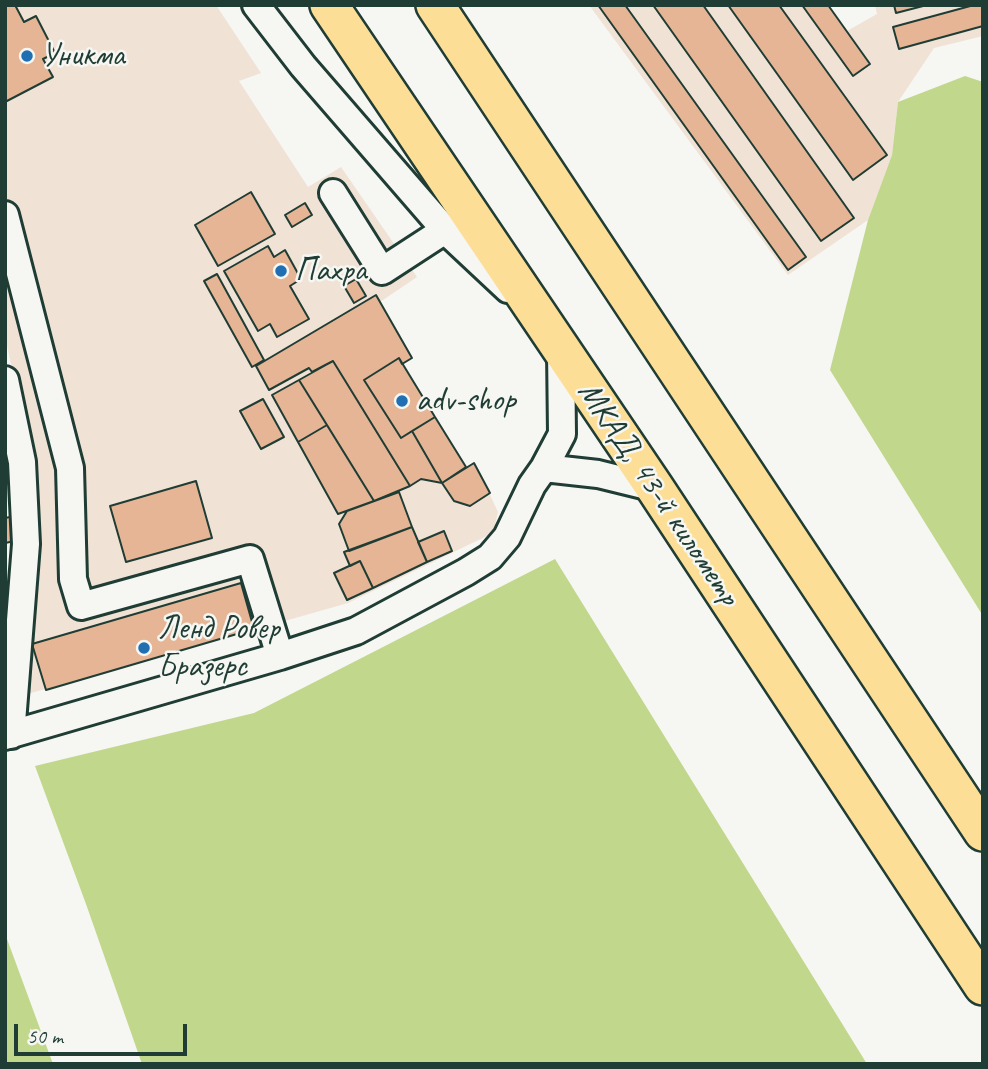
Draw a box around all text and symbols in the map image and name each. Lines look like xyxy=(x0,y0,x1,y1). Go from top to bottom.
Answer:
place label: Уникма xyxy=(41,36,125,76)
marker: Уникма xyxy=(19,48,35,64)
place label: Пахра xyxy=(295,251,366,291)
marker: Пахра xyxy=(273,263,289,279)
street label: МКАД, 43-й километр xyxy=(568,374,748,614)
place label: adv-shop xyxy=(416,381,515,421)
marker: adv-shop xyxy=(394,393,410,409)
place label: Ленд Ровер Бразерс xyxy=(158,609,280,687)
marker: Ленд Ровер Бразерс xyxy=(136,640,152,656)
scale bar xyxy=(18,1010,191,1054)
text: 50 m xyxy=(27,1023,63,1049)

